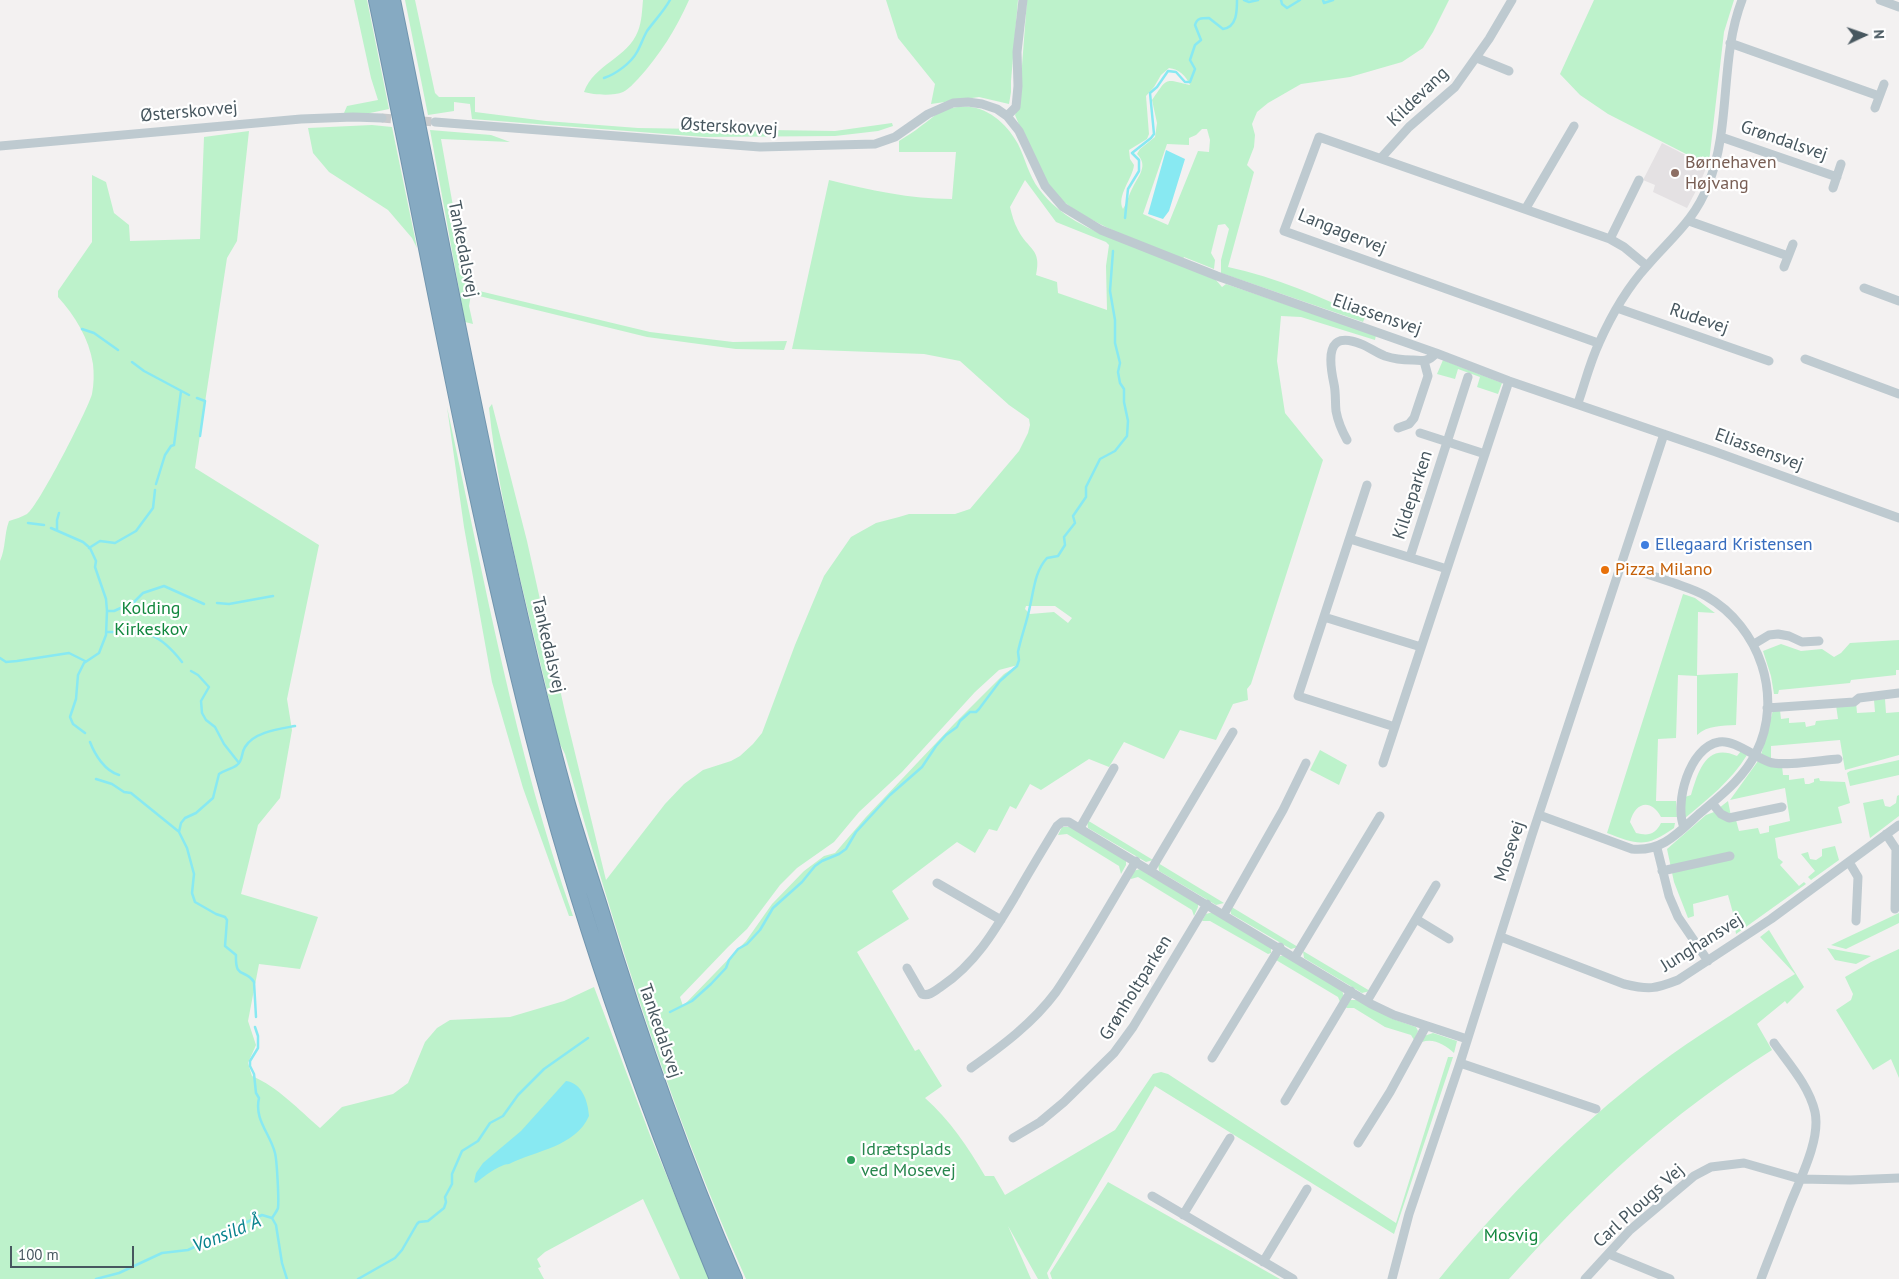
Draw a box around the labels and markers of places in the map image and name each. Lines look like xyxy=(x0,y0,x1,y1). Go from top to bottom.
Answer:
place label: Børnehaven Højvang xyxy=(1685,152,1777,194)
marker: Børnehaven Højvang xyxy=(1669,167,1681,179)
place label: Ellegaard Kristensen xyxy=(1655,534,1813,556)
marker: Ellegaard Kristensen xyxy=(1639,539,1651,551)
place label: Pizza Milano xyxy=(1615,559,1712,581)
marker: Pizza Milano xyxy=(1599,564,1611,576)
place label: Idrætsplads ved Mosevej xyxy=(861,1139,956,1182)
marker: Idrætsplads ved Mosevej xyxy=(845,1154,857,1166)

